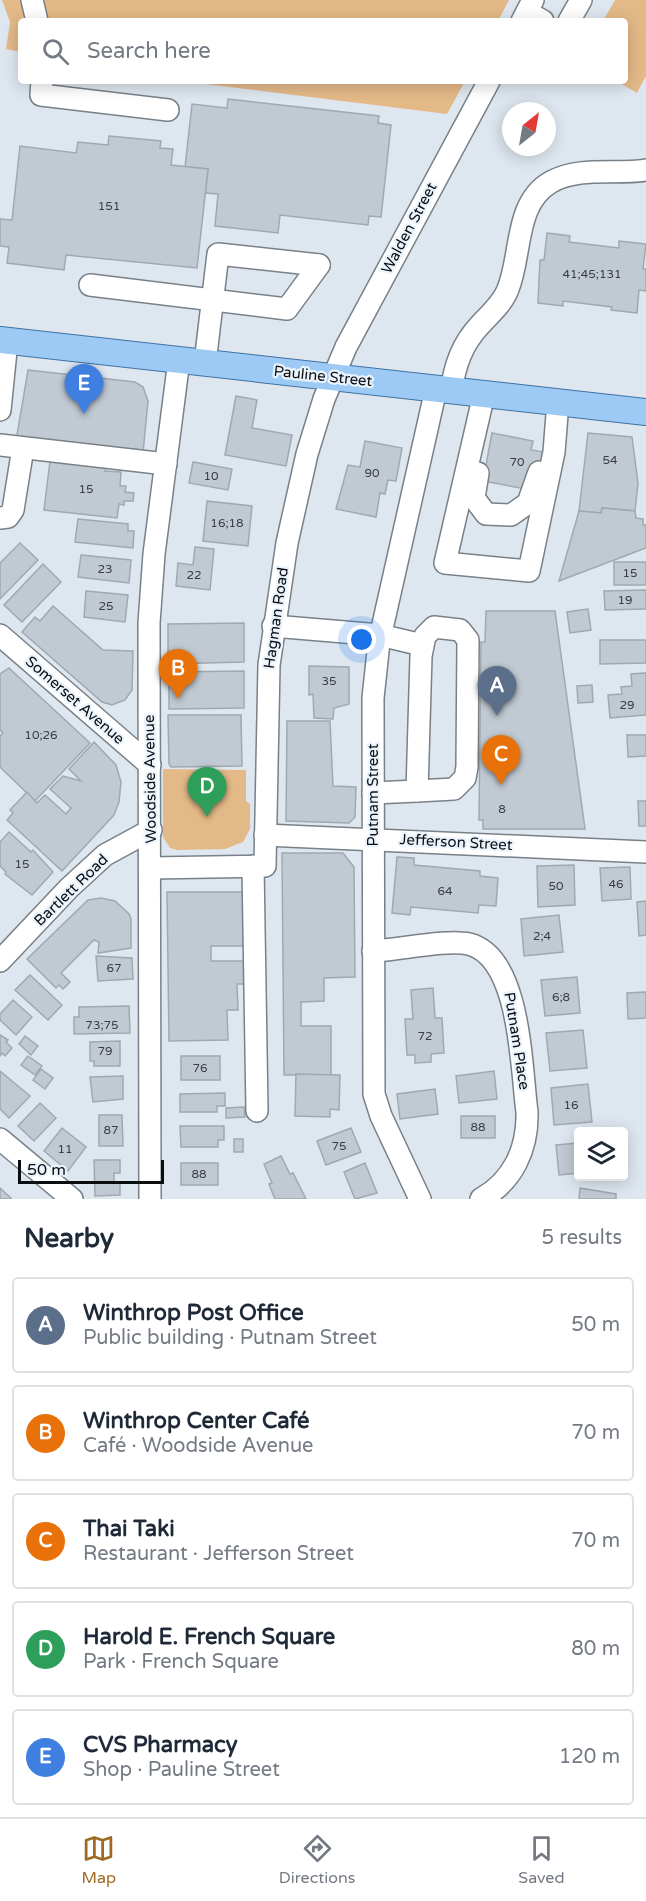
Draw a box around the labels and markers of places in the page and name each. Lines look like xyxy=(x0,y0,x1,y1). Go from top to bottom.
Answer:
pin: E xyxy=(64,364,104,414)
pin: B xyxy=(158,650,198,699)
pin: A xyxy=(478,666,516,716)
pin: C xyxy=(482,736,520,785)
pin: D xyxy=(188,768,226,817)

